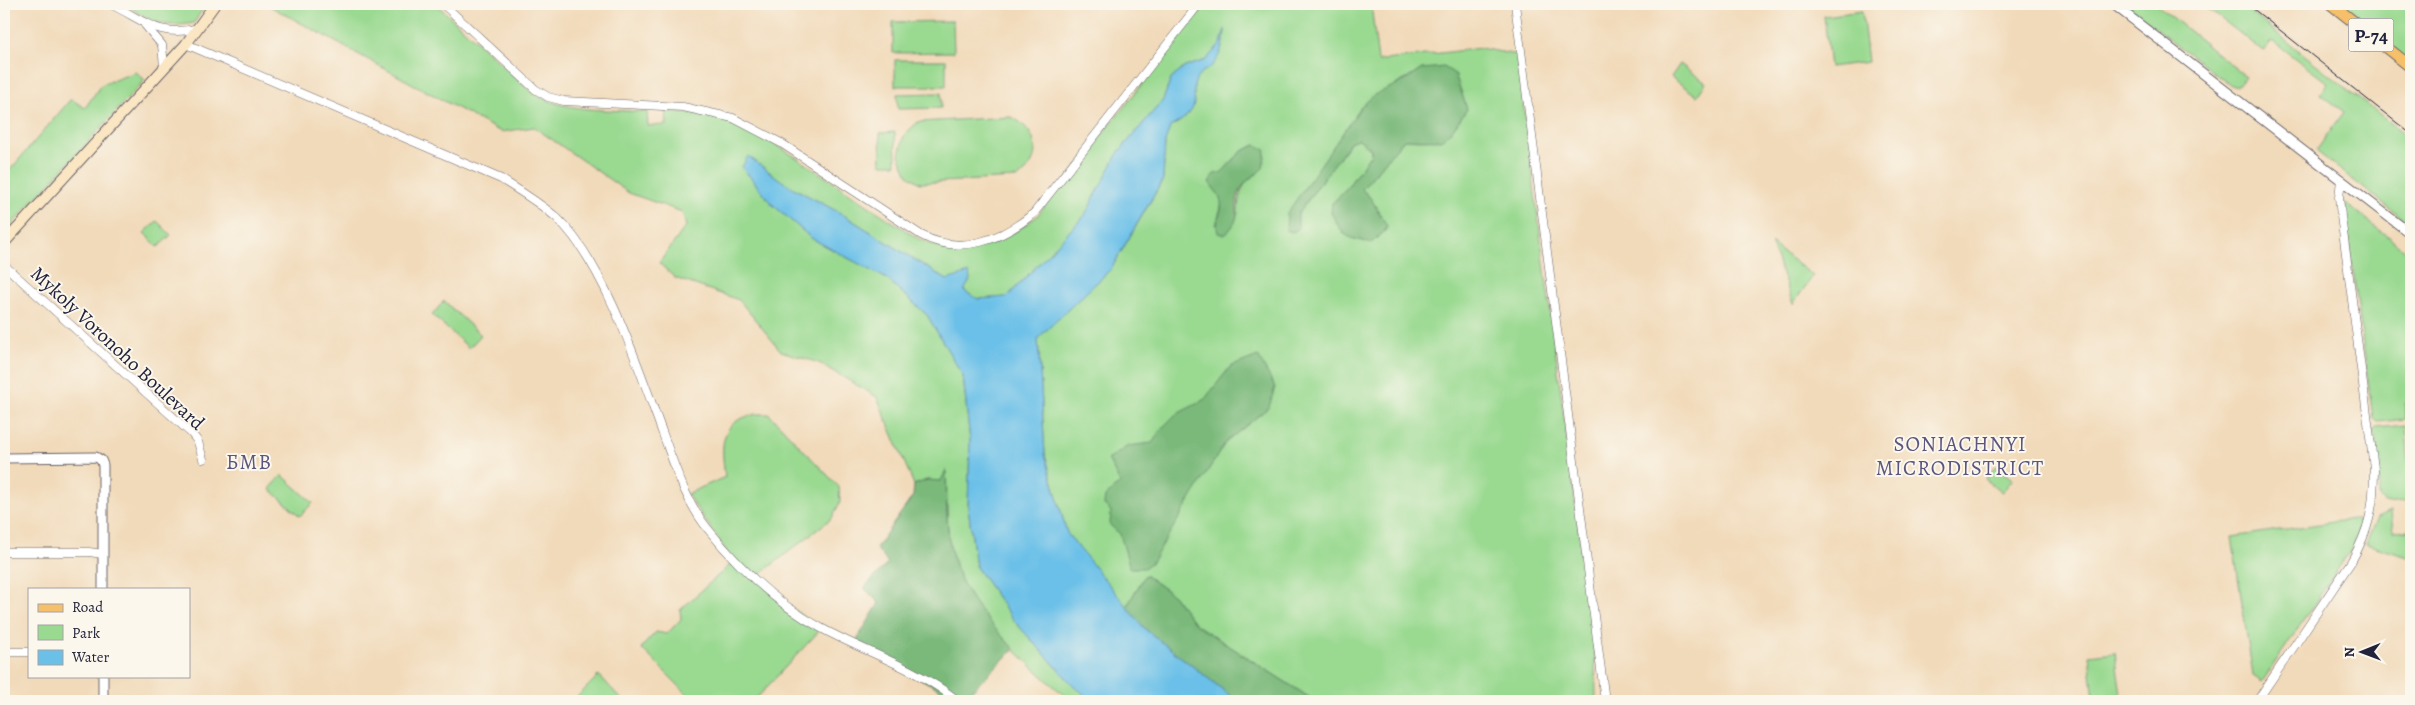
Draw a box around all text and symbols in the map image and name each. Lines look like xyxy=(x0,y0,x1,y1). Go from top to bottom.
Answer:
road number: Р-74 xyxy=(2348,18,2394,52)
street label: Mykoly Voronoho Boulevard xyxy=(25,260,211,436)
district label: SONIACHNYI MICRODISTRICT xyxy=(1876,430,2044,482)
district label: БМВ xyxy=(226,448,272,476)
legend xyxy=(28,588,190,678)
text: Road xyxy=(72,597,104,617)
text: Park xyxy=(72,623,101,643)
north arrow xyxy=(2338,628,2388,678)
text: Water xyxy=(71,647,109,667)
text: N xyxy=(2340,647,2359,657)

